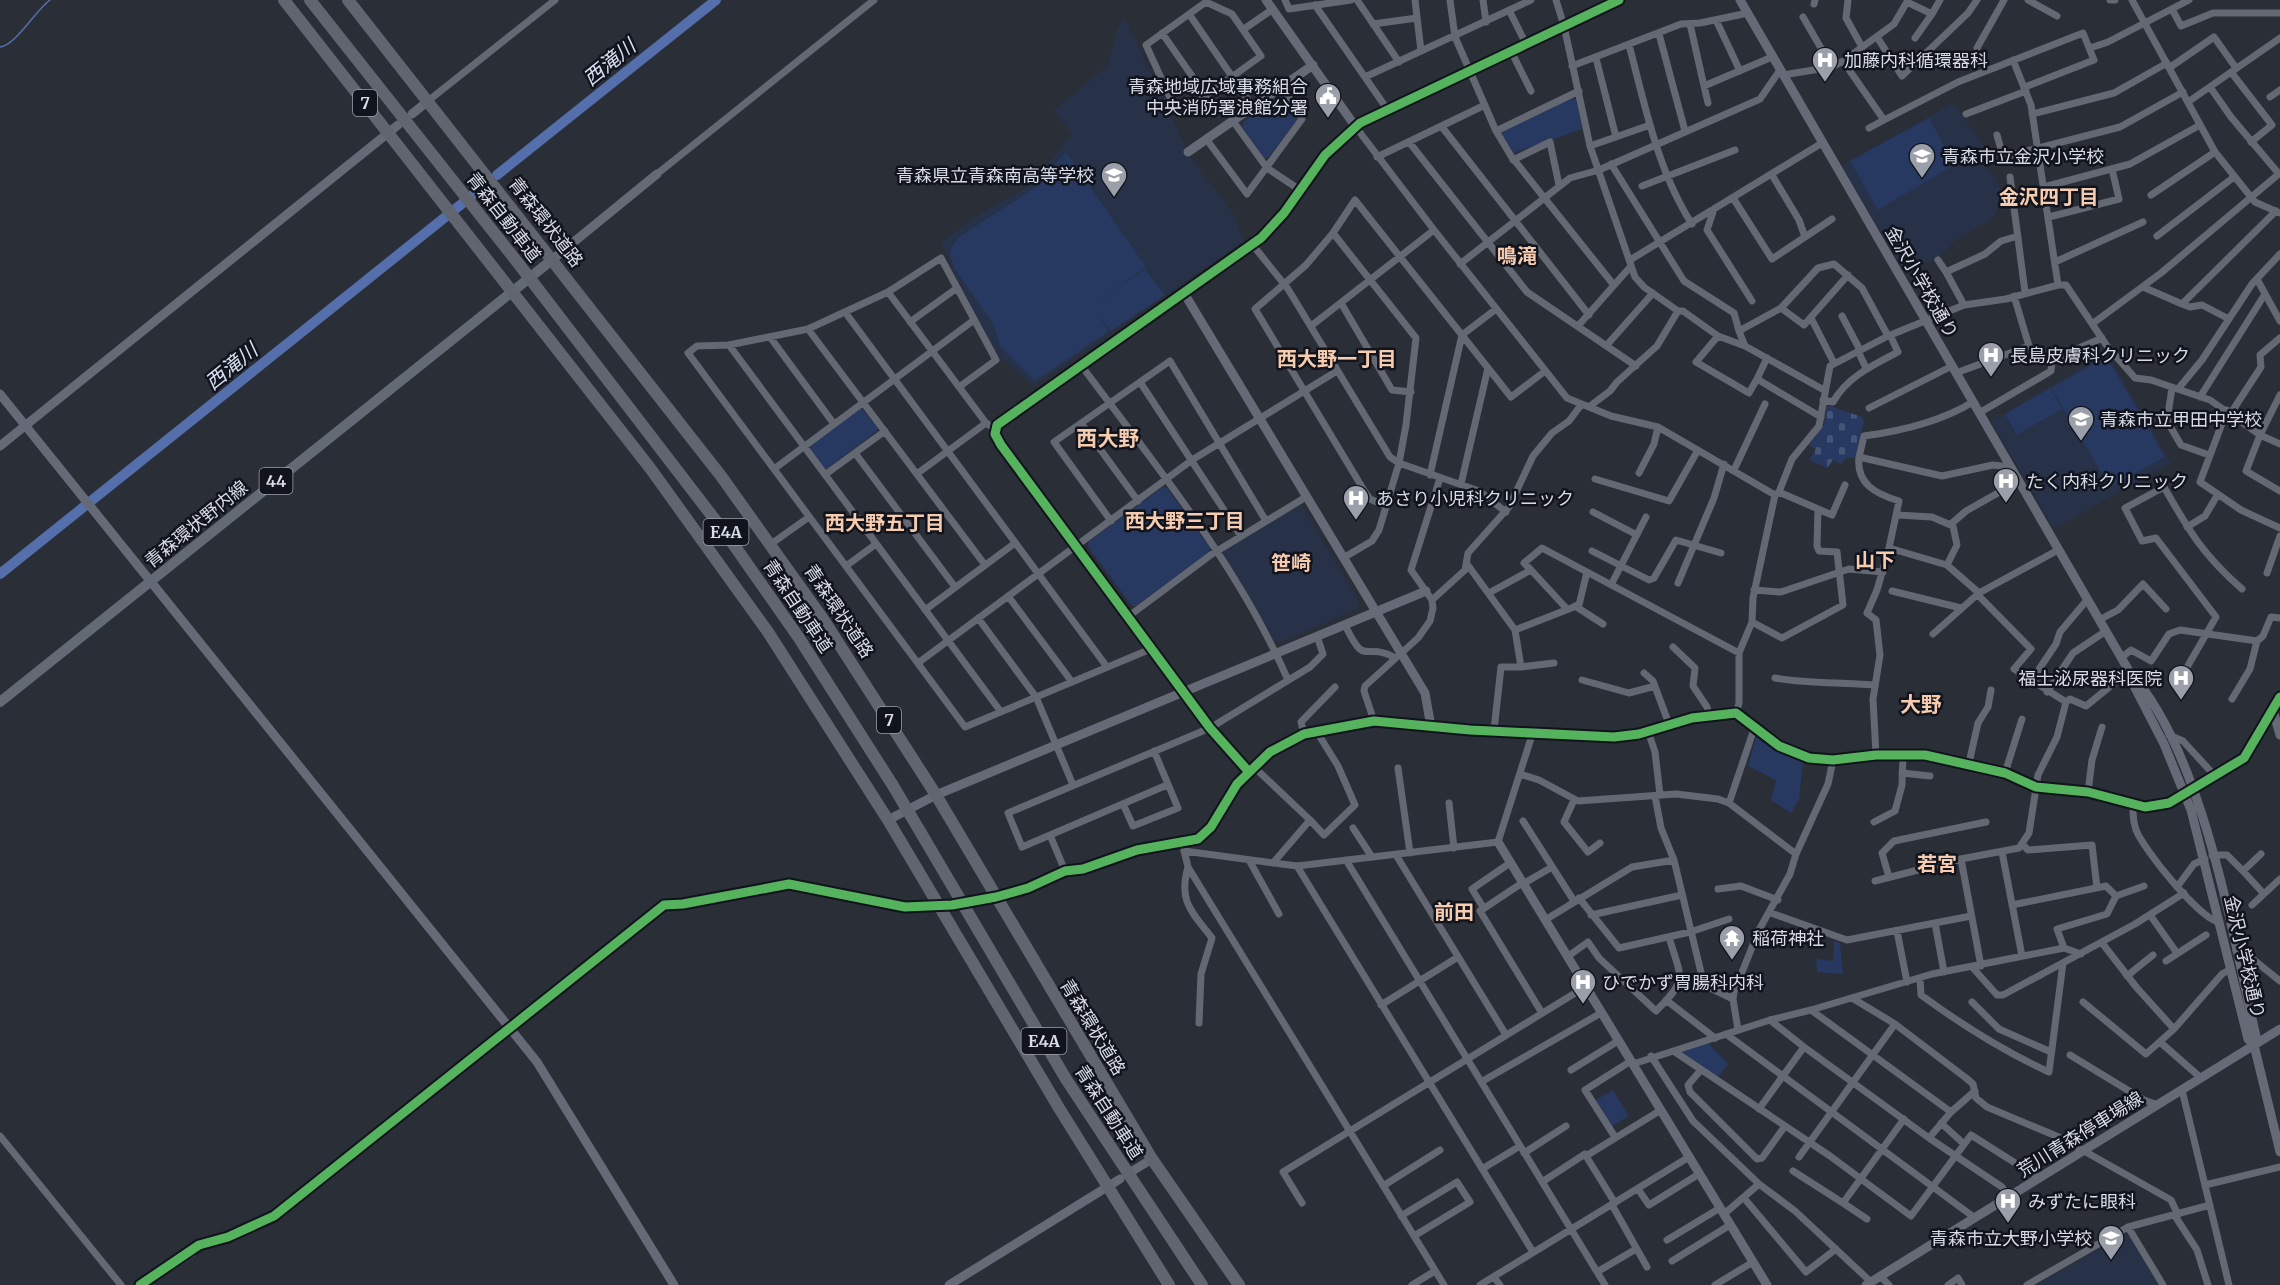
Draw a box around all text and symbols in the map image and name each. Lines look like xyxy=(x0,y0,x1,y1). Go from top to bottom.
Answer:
water label: 西滝川 xyxy=(578,32,642,91)
hospital icon: 加藤内科循環器科 xyxy=(1810,45,1840,83)
place label: 加藤内科循環器科 xyxy=(1844,49,1988,72)
place label: 青森地域広域事務組合 中央消防署浪館分署 xyxy=(1128,75,1308,119)
public building icon: 青森地域広域事務組合 中央消防署浪館分署 xyxy=(1313,81,1343,119)
road number: 7 xyxy=(353,90,377,116)
school or university icon: 青森市立金沢小学校 xyxy=(1907,141,1937,179)
place label: 青森市立金沢小学校 xyxy=(1942,145,2104,168)
school or university icon: 青森県立青森南高等学校 xyxy=(1099,160,1129,198)
place label: 青森県立青森南高等学校 xyxy=(896,164,1094,187)
street label: 青森自動車道 xyxy=(462,167,546,267)
street label: 青森環状道路 xyxy=(504,172,588,272)
district label: 金沢四丁目 xyxy=(1999,184,2099,209)
street label: 金沢小学校通り xyxy=(1881,222,1963,342)
district label: 鳴滝 xyxy=(1497,243,1537,268)
water label: 西滝川 xyxy=(200,336,264,395)
hospital icon: 長島皮膚科クリニック xyxy=(1976,340,2006,378)
place label: 長島皮膚科クリニック xyxy=(2010,344,2190,367)
district label: 西大野一丁目 xyxy=(1277,346,1397,371)
school or university icon: 青森市立甲田中学校 xyxy=(2066,404,2096,442)
place label: 青森市立甲田中学校 xyxy=(2100,408,2262,431)
district label: 西大野 xyxy=(1077,425,1140,452)
hospital icon: たく内科クリニック xyxy=(1991,466,2021,504)
road number: 44 xyxy=(260,468,292,494)
place label: たく内科クリニック xyxy=(2026,470,2188,493)
street label: 青森環状野内線 xyxy=(140,475,252,573)
hospital icon: あさり小児科クリニック xyxy=(1341,483,1371,521)
place label: あさり小児科クリニック xyxy=(1376,487,1574,510)
district label: 西大野三丁目 xyxy=(1125,508,1245,533)
district label: 西大野五丁目 xyxy=(825,510,945,535)
road number: E4A xyxy=(704,519,748,545)
district label: 山下 xyxy=(1855,547,1895,572)
district label: 笹崎 xyxy=(1271,550,1311,575)
street label: 青森自動車道 xyxy=(758,555,838,657)
street label: 青森環状道路 xyxy=(799,560,879,662)
hospital icon: 福士泌尿器科医院 xyxy=(2166,663,2196,701)
place label: 福士泌尿器科医院 xyxy=(2018,667,2162,690)
district label: 大野 xyxy=(1900,691,1942,718)
road number: 7 xyxy=(877,707,901,733)
district label: 若宮 xyxy=(1917,851,1957,876)
street label: 金沢小学校通り xyxy=(2220,893,2270,1021)
district label: 前田 xyxy=(1434,899,1474,924)
temple icon: 稲荷神社 xyxy=(1717,923,1747,961)
place label: 稲荷神社 xyxy=(1752,927,1824,950)
hospital icon: ひでかず胃腸科内科 xyxy=(1568,967,1598,1005)
place label: ひでかず胃腸科内科 xyxy=(1602,971,1764,994)
street label: 青森環状道路 xyxy=(1055,975,1131,1079)
road number: E4A xyxy=(1022,1028,1066,1054)
street label: 青森自動車道 xyxy=(1070,1060,1148,1164)
street label: 荒川青森停車場線 xyxy=(2013,1086,2147,1182)
hospital icon: みずたに眼科 xyxy=(1993,1186,2023,1224)
place label: みずたに眼科 xyxy=(2028,1190,2136,1213)
school or university icon: 青森市立大野小学校 xyxy=(2096,1223,2126,1261)
place label: 青森市立大野小学校 xyxy=(1930,1227,2092,1250)

